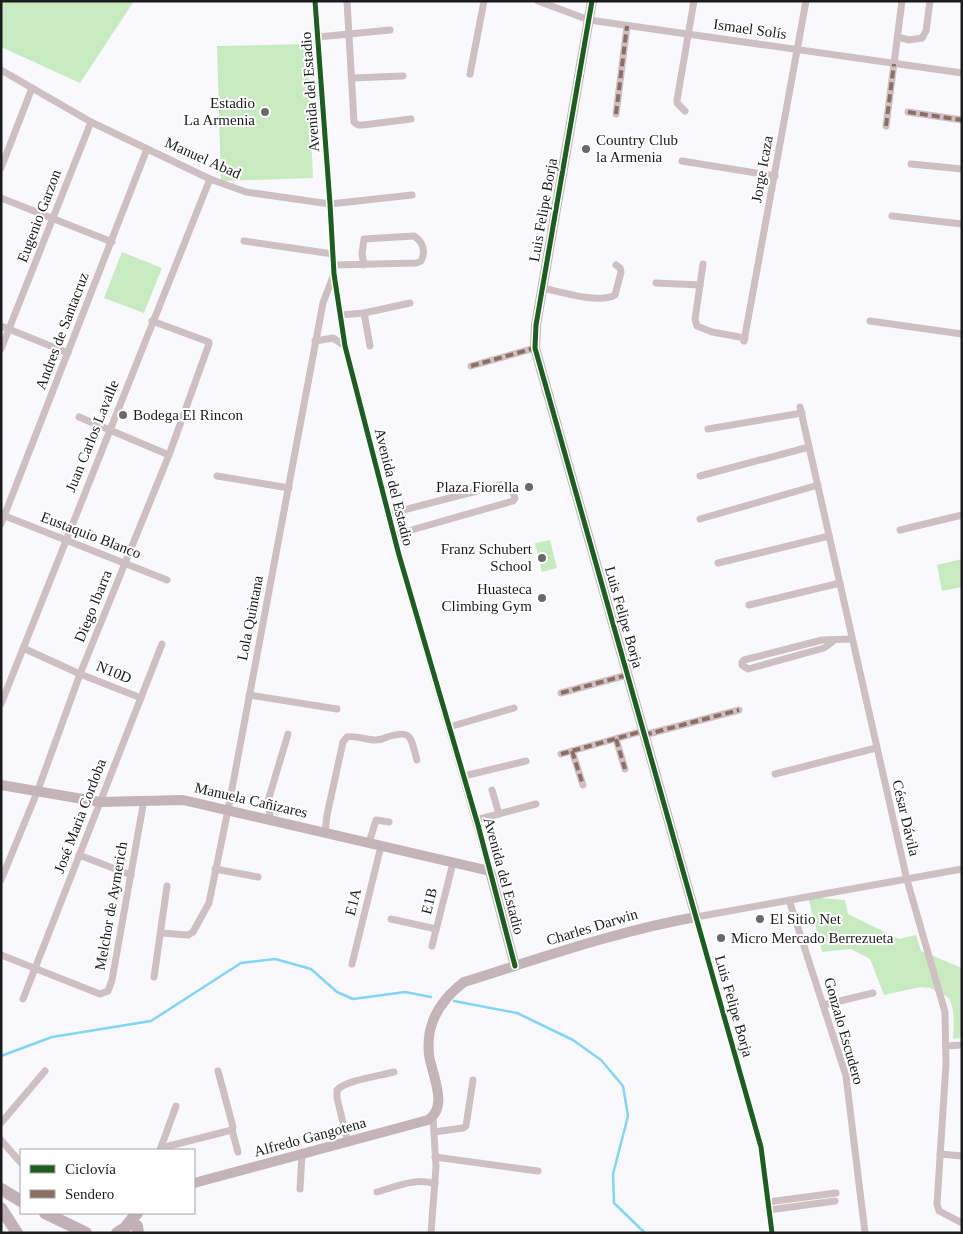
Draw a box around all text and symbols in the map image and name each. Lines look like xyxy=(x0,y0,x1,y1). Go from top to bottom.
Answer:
street label: Ismael Solís xyxy=(712,16,788,42)
street label: Avenida del Estadio xyxy=(298,31,322,153)
place label: Estadio La Armenia xyxy=(184,95,255,128)
marker: Estadio La Armenia xyxy=(259,106,271,118)
place label: Country Club la Armenia xyxy=(596,132,678,165)
street label: Manuel Abad xyxy=(163,134,244,182)
street label: Jorge Icaza xyxy=(748,134,776,204)
marker: Country Club la Armenia xyxy=(580,143,592,155)
street label: Luis Felipe Borja xyxy=(526,157,560,263)
street label: Eugenio Garzon xyxy=(14,167,64,265)
street label: Andres de Santacruz xyxy=(32,270,92,392)
street label: Juan Carlos Lavalle xyxy=(62,377,122,494)
place label: Bodega El Rincon xyxy=(133,407,243,423)
marker: Bodega El Rincon xyxy=(117,409,129,421)
street label: Avenida del Estadio xyxy=(372,427,416,547)
place label: Plaza Fiorella xyxy=(436,479,519,495)
marker: Plaza Fiorella xyxy=(523,481,535,493)
street label: Eustaquio Blanco xyxy=(39,508,143,562)
place label: Franz Schubert School xyxy=(441,541,533,574)
marker: Franz Schubert School xyxy=(536,552,548,564)
street label: Luis Felipe Borja xyxy=(602,564,646,670)
street label: Diego Ibarra xyxy=(71,567,115,644)
street label: Lola Quintana xyxy=(234,574,266,662)
place label: Huasteca Climbing Gym xyxy=(442,581,532,614)
marker: Huasteca Climbing Gym xyxy=(536,592,548,604)
street label: N10D xyxy=(94,658,134,686)
street label: José Maria Cordoba xyxy=(51,756,109,875)
street label: César Dávila xyxy=(889,778,923,858)
street label: Manuela Cañizares xyxy=(193,779,309,821)
street label: Avenida del Estadio xyxy=(481,816,527,936)
street label: Melchor de Aymerich xyxy=(92,840,130,972)
street label: E1B xyxy=(418,886,440,916)
street label: E1A xyxy=(342,887,364,917)
street label: Charles Darwin xyxy=(544,905,640,948)
place label: El Sitio Net xyxy=(770,911,842,927)
marker: El Sitio Net xyxy=(754,913,766,925)
place label: Micro Mercado Berrezueta xyxy=(731,930,894,946)
marker: Micro Mercado Berrezueta xyxy=(715,932,727,944)
street label: Luis Felipe Borja xyxy=(712,953,756,1059)
street label: Gonzalo Escudero xyxy=(821,976,867,1086)
street label: Alfredo Gangotena xyxy=(252,1114,368,1160)
legend xyxy=(20,1149,195,1214)
text: Ciclovía xyxy=(65,1161,116,1177)
text: Sendero xyxy=(65,1186,114,1202)

